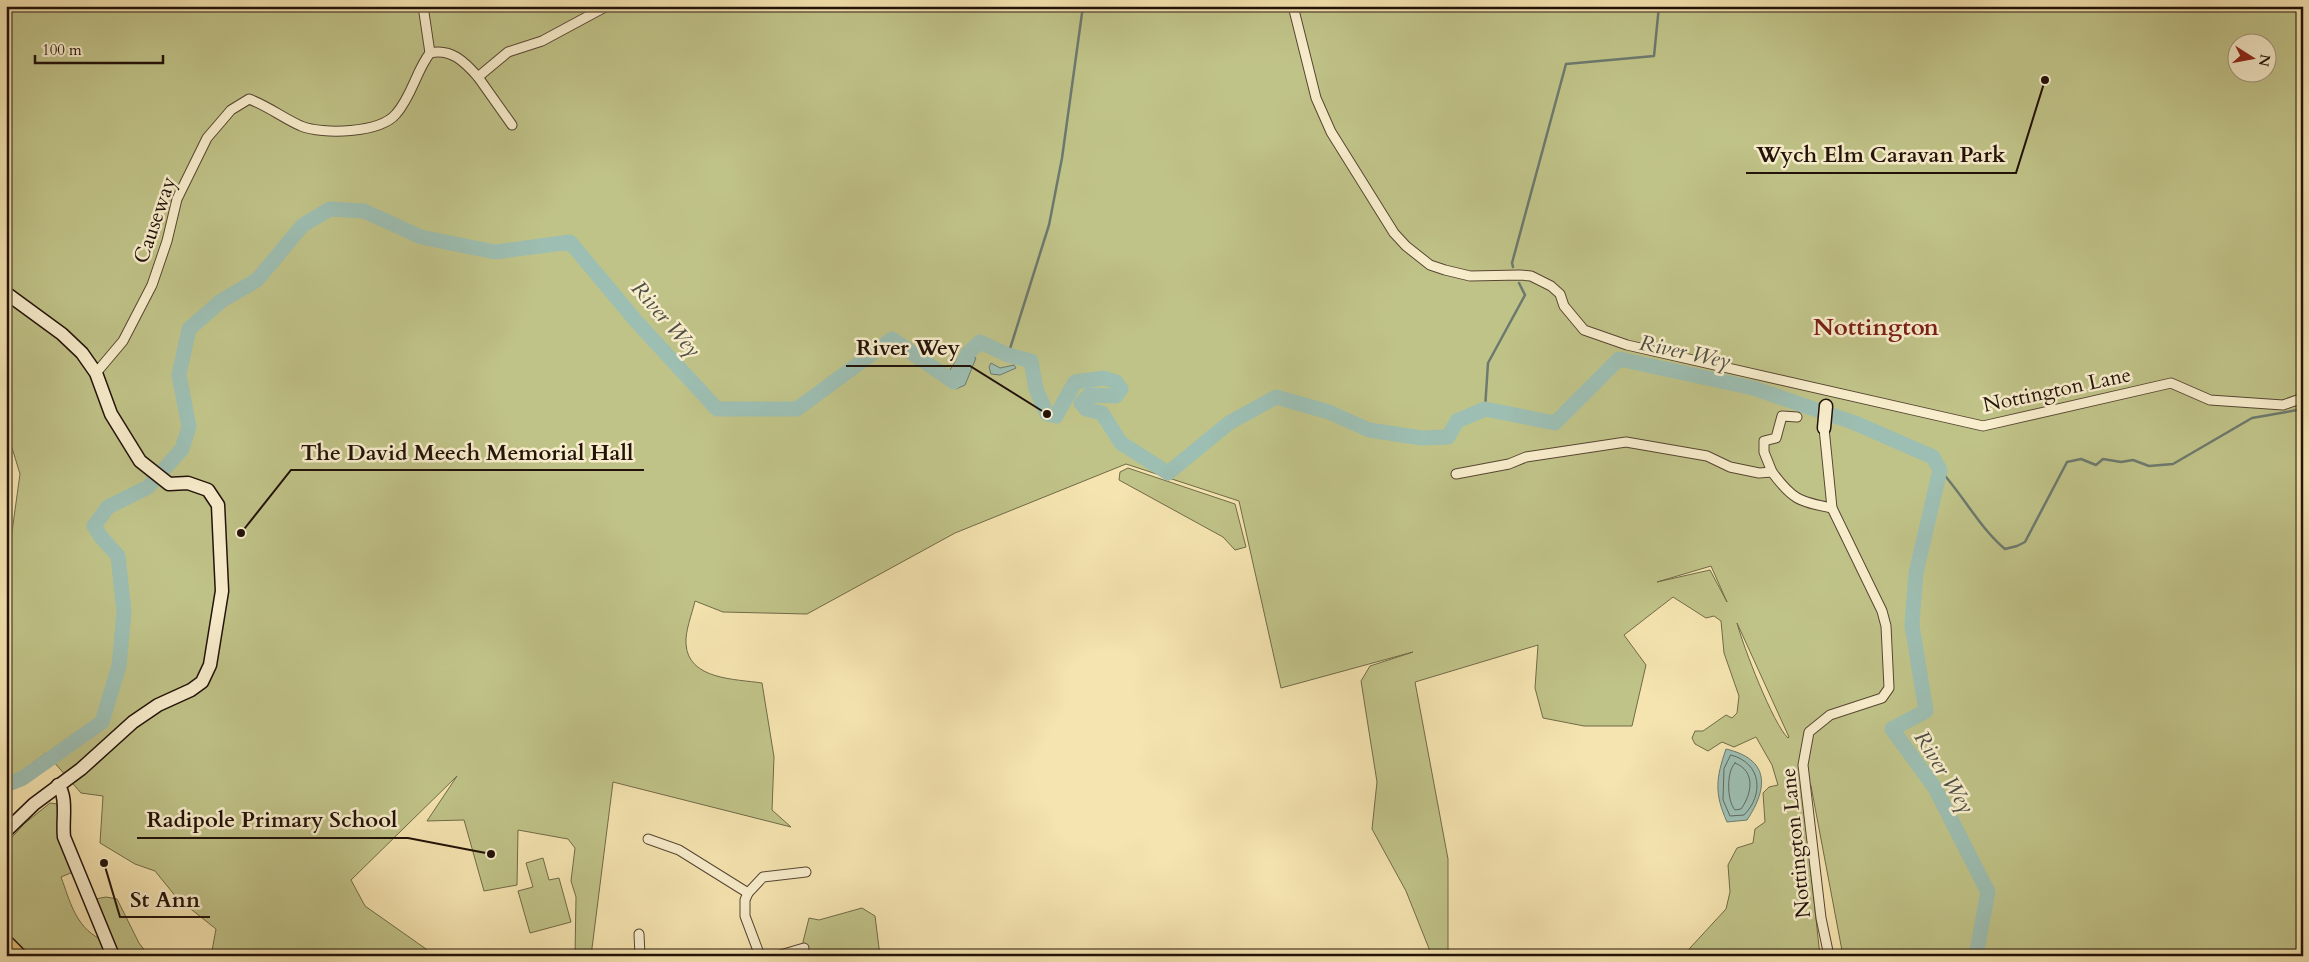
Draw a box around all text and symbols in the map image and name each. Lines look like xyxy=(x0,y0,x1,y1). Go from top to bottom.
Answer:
scale bar xyxy=(35,32,162,64)
north arrow xyxy=(2226,32,2276,82)
text: 100 m xyxy=(42,40,82,60)
text: N xyxy=(2254,53,2275,68)
callout: Wych Elm Caravan Park xyxy=(1746,136,2016,173)
text: Wych Elm Caravan Park xyxy=(1755,140,2006,170)
street label: Causeway xyxy=(127,173,183,267)
water label: River Wey xyxy=(624,274,708,364)
district label: Nottington xyxy=(1813,311,1940,344)
water label: River Wey xyxy=(1637,328,1734,376)
callout: River Wey xyxy=(846,329,970,366)
text: River Wey xyxy=(856,333,961,363)
street label: Nottington Lane xyxy=(1980,360,2134,420)
callout: The David Meech Memorial Hall xyxy=(291,433,644,470)
text: The David Meech Memorial Hall xyxy=(301,438,634,468)
water label: River Wey xyxy=(1907,725,1981,819)
street label: Nottington Lane xyxy=(1774,766,1818,920)
callout: Radipole Primary School xyxy=(137,801,408,838)
text: Radipole Primary School xyxy=(146,805,398,835)
callout: St Ann xyxy=(120,880,210,917)
text: St Ann xyxy=(130,885,200,915)

